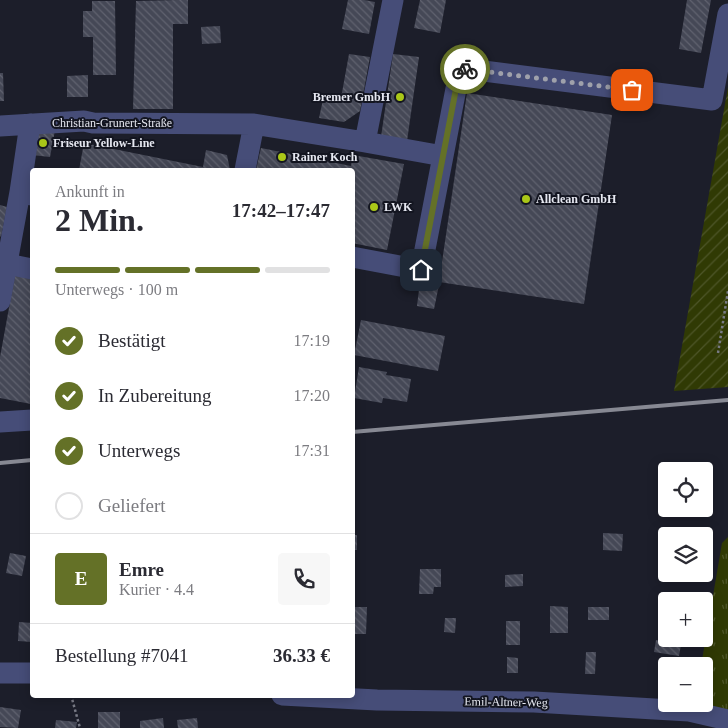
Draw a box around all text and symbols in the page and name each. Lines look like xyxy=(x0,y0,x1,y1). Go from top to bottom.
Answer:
courier xyxy=(440,44,490,94)
icon: bike xyxy=(451,55,479,83)
pin xyxy=(611,69,653,111)
icon: bag xyxy=(618,76,646,104)
place label: Bremer GmbH xyxy=(313,90,391,104)
marker: Bremer GmbH xyxy=(394,91,406,103)
street label: Christian-Grunert-Straße xyxy=(52,116,172,130)
place label: Friseur Yellow-Line xyxy=(53,136,155,150)
marker: Friseur Yellow-Line xyxy=(37,137,49,149)
place label: Rainer Koch xyxy=(292,150,358,164)
marker: Rainer Koch xyxy=(276,151,288,163)
text: Ankunft in xyxy=(55,183,125,200)
place label: Allclean GmbH xyxy=(536,192,617,206)
marker: Allclean GmbH xyxy=(520,193,532,205)
text: 17:42–17:47 xyxy=(232,200,330,221)
place label: LWK xyxy=(384,200,413,214)
marker: LWK xyxy=(368,201,380,213)
text: 2 Min. xyxy=(55,202,144,238)
pin xyxy=(400,249,442,291)
icon: home xyxy=(407,256,435,284)
text: Unterwegs · 100 m xyxy=(55,281,178,298)
icon: check xyxy=(55,327,83,355)
text: Bestätigt xyxy=(98,330,166,351)
text: 17:19 xyxy=(294,332,330,349)
icon: check xyxy=(55,382,83,410)
text: In Zubereitung xyxy=(98,385,211,406)
text: 17:20 xyxy=(294,387,330,404)
icon: check xyxy=(55,437,83,465)
text: Unterwegs xyxy=(98,440,180,461)
text: 17:31 xyxy=(294,442,330,459)
map controls xyxy=(658,462,713,712)
button: locate xyxy=(658,462,713,517)
text: Geliefert xyxy=(98,495,166,516)
button: layers xyxy=(658,527,713,582)
button: phone xyxy=(278,553,330,605)
text: Emre xyxy=(119,559,164,580)
text: E xyxy=(75,568,87,589)
text: Kurier · 4.4 xyxy=(119,581,194,598)
button: + xyxy=(658,592,713,647)
text: Bestellung #7041 xyxy=(55,645,189,666)
text: 36.33 € xyxy=(273,645,330,666)
button: − xyxy=(658,657,713,712)
street label: Emil-Altner-Weg xyxy=(464,694,548,710)

